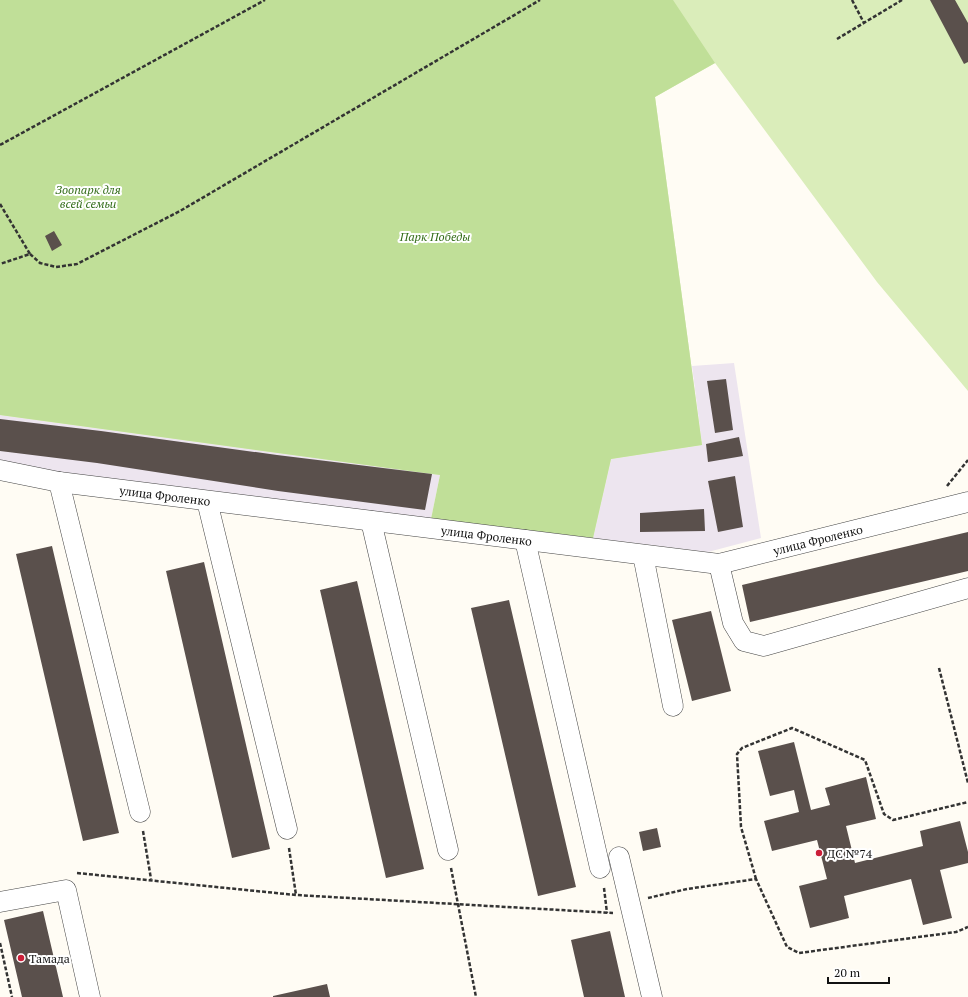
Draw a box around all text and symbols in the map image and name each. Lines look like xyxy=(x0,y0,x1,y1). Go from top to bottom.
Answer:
park label: Зоопарк для всей семьи xyxy=(55,182,121,211)
park label: Парк Победы xyxy=(399,229,470,244)
street label: улица Фроленко xyxy=(118,482,212,508)
street label: улица Фроленко xyxy=(770,521,864,558)
street label: улица Фроленко xyxy=(439,522,533,548)
place label: ДС №74 xyxy=(827,846,873,861)
marker: ДС №74 xyxy=(814,848,824,858)
place label: Тамада xyxy=(29,951,70,966)
marker: Тамада xyxy=(16,953,26,963)
scale bar xyxy=(828,959,889,985)
text: 20 m xyxy=(834,965,861,980)

